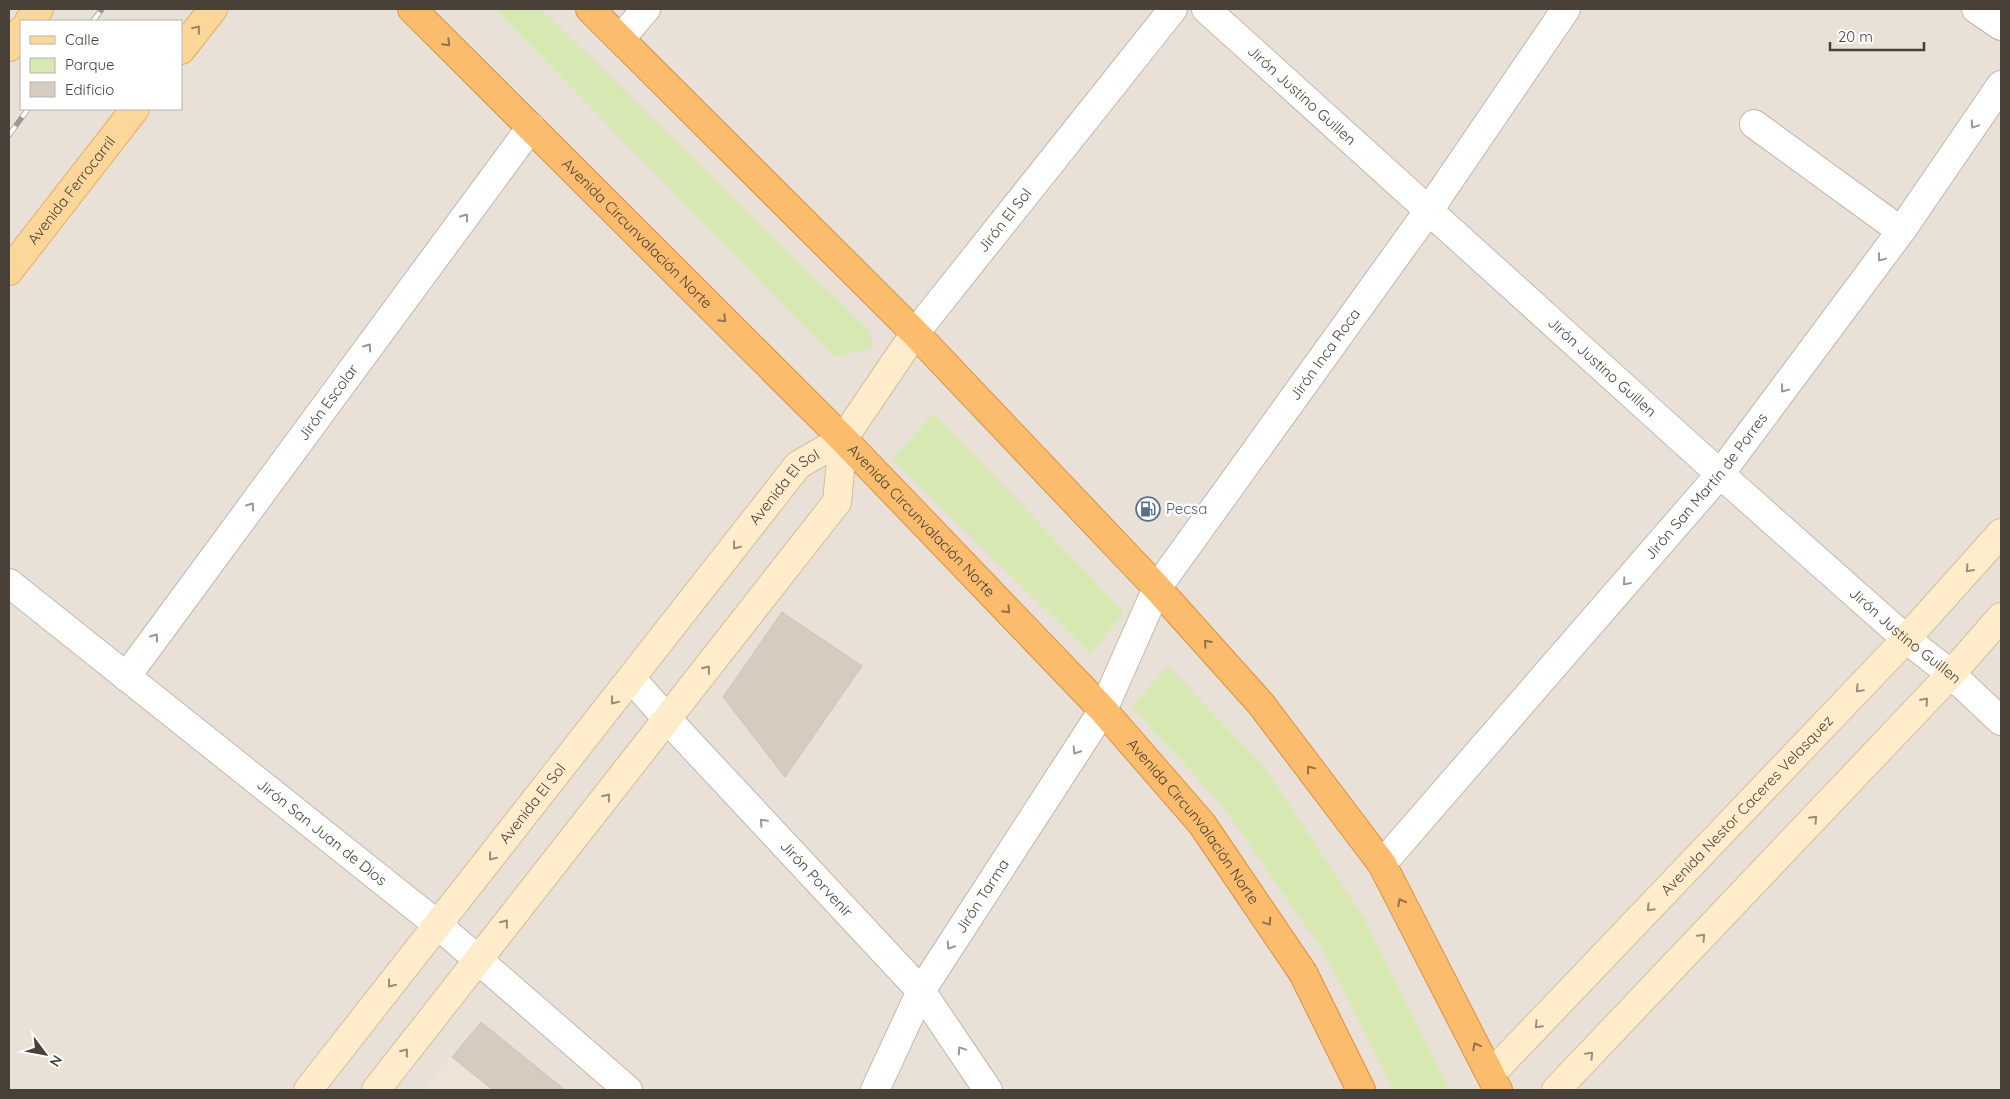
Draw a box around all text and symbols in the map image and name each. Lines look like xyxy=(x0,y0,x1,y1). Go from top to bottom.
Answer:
legend xyxy=(20,20,182,110)
scale bar xyxy=(1830,20,1924,52)
one-way arrow xyxy=(192,26,200,35)
text: 20 m xyxy=(1838,27,1873,46)
text: Calle xyxy=(65,30,99,49)
one-way arrow xyxy=(441,37,450,46)
street label: Jirón Justino Guillen xyxy=(1244,41,1360,149)
text: Parque xyxy=(65,55,115,74)
text: Edificio xyxy=(65,80,114,99)
one-way arrow xyxy=(1971,119,1980,129)
street label: Avenida Ferrocarril xyxy=(23,132,119,248)
street label: Avenida Circunvalación Norte xyxy=(558,154,717,312)
street label: Jirón El Sol xyxy=(973,184,1036,256)
one-way arrow xyxy=(459,214,467,223)
one-way arrow xyxy=(1878,252,1887,262)
street label: Jirón Inca Roca xyxy=(1285,305,1364,404)
one-way arrow xyxy=(717,313,726,322)
street label: Jirón Justino Guillen xyxy=(1544,313,1661,421)
one-way arrow xyxy=(362,344,371,353)
street label: Jirón Escolar xyxy=(293,360,362,444)
one-way arrow xyxy=(1781,383,1790,393)
street label: Jirón San Martín de Porres xyxy=(1640,409,1772,563)
street label: Avenida Circunvalación Norte xyxy=(844,440,1000,601)
street label: Avenida El Sol xyxy=(745,445,823,528)
fuel station icon: Pecsa xyxy=(1135,496,1161,522)
place label: Pecsa xyxy=(1166,499,1207,518)
one-way arrow xyxy=(245,503,254,512)
one-way arrow xyxy=(733,540,741,549)
one-way arrow xyxy=(1966,564,1975,573)
one-way arrow xyxy=(1623,577,1632,586)
street label: Jirón Justino Guillen xyxy=(1846,583,1965,688)
one-way arrow xyxy=(1001,605,1010,614)
one-way arrow xyxy=(149,633,158,643)
one-way arrow xyxy=(1204,640,1213,649)
one-way arrow xyxy=(702,666,710,675)
one-way arrow xyxy=(1856,683,1865,692)
one-way arrow xyxy=(611,696,620,705)
one-way arrow xyxy=(1919,698,1928,707)
street label: Avenida Nestor Caceres Velasquez xyxy=(1656,711,1837,899)
street label: Avenida Circunvalación Norte xyxy=(1123,735,1264,908)
one-way arrow xyxy=(1073,745,1082,754)
street label: Avenida El Sol xyxy=(495,759,570,847)
one-way arrow xyxy=(1307,766,1315,775)
street label: Jirón San Juan de Dios xyxy=(253,774,391,889)
one-way arrow xyxy=(601,793,610,802)
one-way arrow xyxy=(1808,816,1817,825)
one-way arrow xyxy=(760,819,769,828)
street label: Jirón Porvenir xyxy=(776,836,857,921)
one-way arrow xyxy=(488,851,497,860)
street label: Jirón Tarma xyxy=(951,855,1013,937)
one-way arrow xyxy=(1397,899,1407,908)
one-way arrow xyxy=(1647,902,1656,911)
one-way arrow xyxy=(1262,916,1271,926)
one-way arrow xyxy=(500,920,509,929)
one-way arrow xyxy=(1696,934,1705,943)
one-way arrow xyxy=(947,940,956,950)
one-way arrow xyxy=(389,978,397,987)
one-way arrow xyxy=(1535,1020,1544,1029)
north arrow xyxy=(20,1029,70,1079)
one-way arrow xyxy=(1473,1043,1483,1052)
one-way arrow xyxy=(957,1046,967,1055)
one-way arrow xyxy=(400,1049,408,1058)
text: N xyxy=(46,1052,66,1070)
one-way arrow xyxy=(1584,1052,1593,1061)

